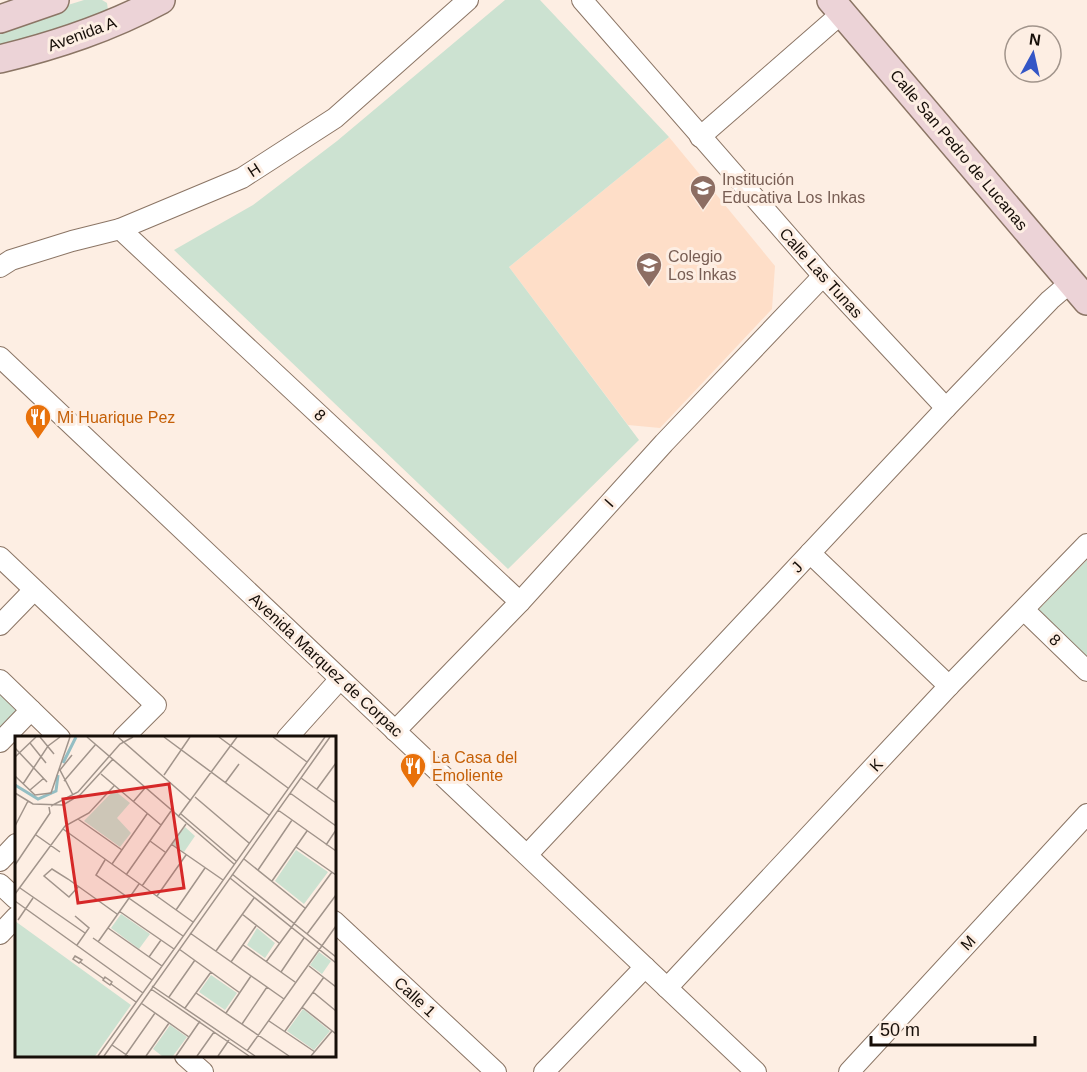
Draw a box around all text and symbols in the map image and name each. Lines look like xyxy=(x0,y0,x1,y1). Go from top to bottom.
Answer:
street label: Avenida A xyxy=(45,14,119,54)
north arrow xyxy=(1003,24,1063,84)
text: N xyxy=(1028,30,1042,49)
street label: Calle San Pedro de Lucanas xyxy=(887,67,1031,233)
street label: H xyxy=(245,160,263,180)
place label: Institución Educativa Los Inkas xyxy=(722,171,865,206)
school or university icon: Institución Educativa Los Inkas xyxy=(688,173,718,211)
street label: Calle Las Tunas xyxy=(776,225,866,321)
place label: Colegio Los Inkas xyxy=(668,248,736,283)
school or university icon: Colegio Los Inkas xyxy=(634,250,664,288)
restaurant icon: Mi Huarique Pez xyxy=(23,402,53,440)
street label: 8 xyxy=(311,406,329,424)
place label: Mi Huarique Pez xyxy=(57,409,175,426)
street label: I xyxy=(601,496,617,510)
street label: J xyxy=(788,558,806,576)
street label: Avenida Marquez de Corpac xyxy=(246,590,406,740)
street label: 8 xyxy=(1046,631,1064,649)
inset map xyxy=(15,736,336,1057)
place label: La Casa del Emoliente xyxy=(432,749,517,784)
restaurant icon: La Casa del Emoliente xyxy=(398,751,428,789)
street label: K xyxy=(866,755,886,775)
street label: M xyxy=(957,932,979,954)
street label: Calle 1 xyxy=(391,974,439,1020)
scale bar xyxy=(871,1009,1034,1047)
text: 50 m xyxy=(880,1020,920,1040)

